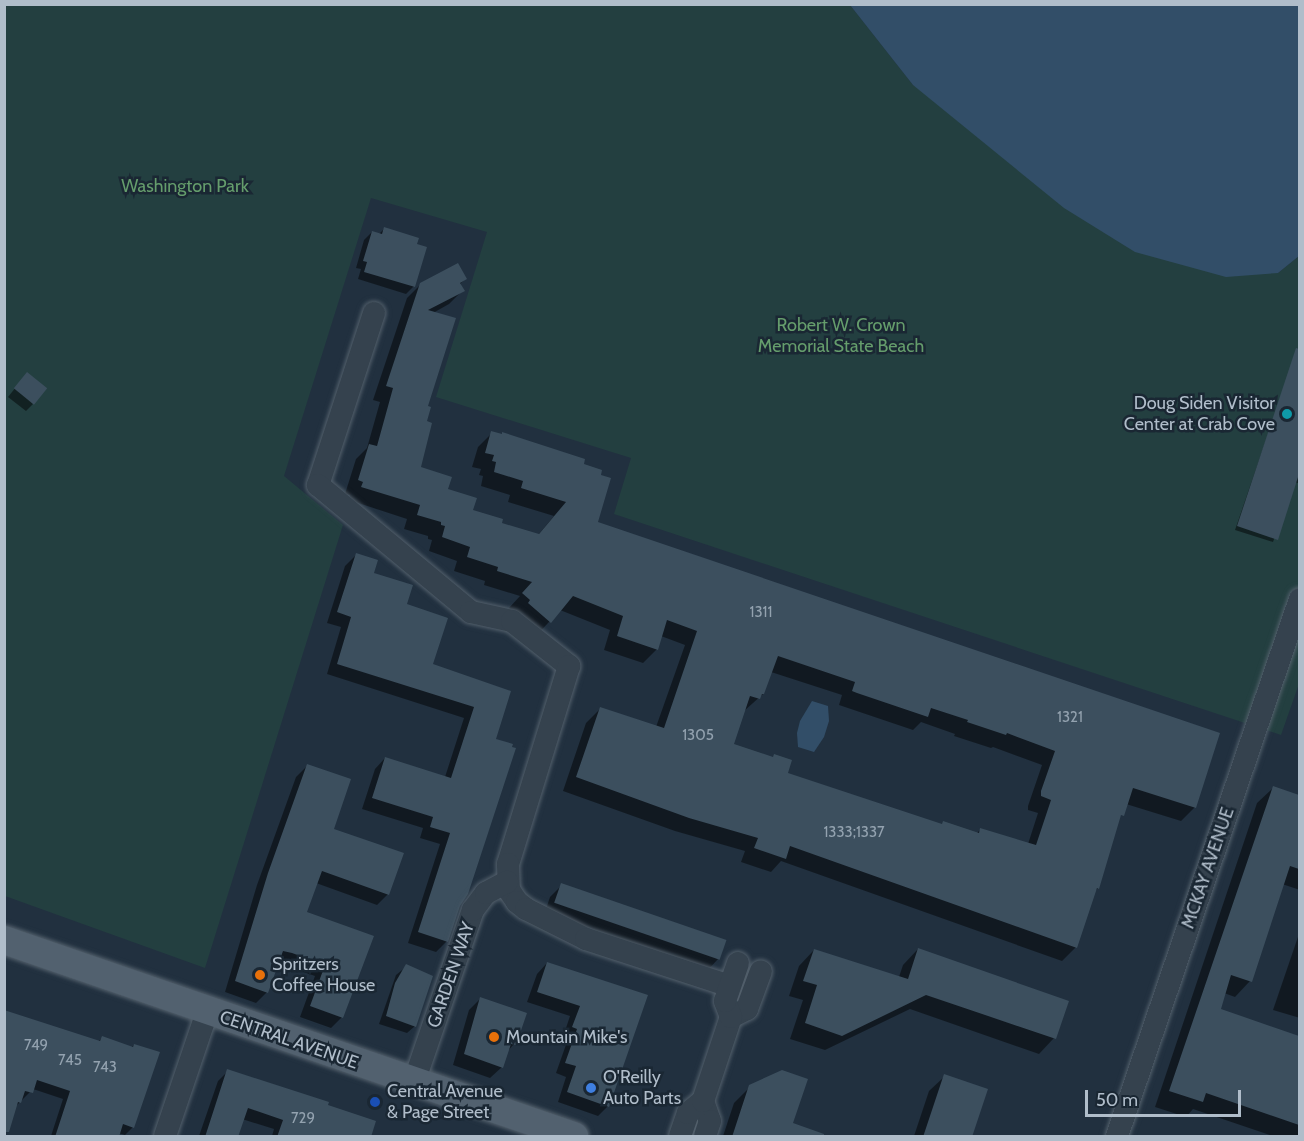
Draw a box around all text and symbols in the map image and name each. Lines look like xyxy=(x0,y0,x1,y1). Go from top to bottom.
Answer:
park label: Washington Park xyxy=(121,175,249,197)
park label: Robert W. Crown Memorial State Beach xyxy=(758,315,924,358)
place label: Doug Siden Visitor Center at Crab Cove xyxy=(1124,393,1275,436)
marker: Doug Siden Visitor Center at Crab Cove xyxy=(1280,407,1294,421)
house number: 1311 xyxy=(750,604,772,622)
house number: 1321 xyxy=(1057,709,1083,727)
house number: 1305 xyxy=(682,727,714,745)
street label: MCKAY AVENUE xyxy=(1177,805,1239,931)
house number: 1333;1337 xyxy=(823,824,885,842)
street label: GARDEN WAY xyxy=(423,919,479,1031)
place label: Spritzers Coffee House xyxy=(272,954,375,996)
marker: Spritzers Coffee House xyxy=(253,968,267,982)
street label: CENTRAL AVENUE xyxy=(217,1006,361,1074)
place label: Mountain Mike's xyxy=(506,1026,627,1048)
marker: Mountain Mike's xyxy=(487,1030,501,1044)
house number: 749 xyxy=(24,1037,48,1055)
house number: 745 xyxy=(58,1052,82,1070)
house number: 743 xyxy=(93,1059,117,1077)
place label: O'Reilly Auto Parts xyxy=(603,1067,681,1110)
scale bar xyxy=(1088,1078,1244,1116)
place label: Central Avenue & Page Street xyxy=(387,1081,503,1124)
marker: O'Reilly Auto Parts xyxy=(584,1081,598,1095)
text: 50 m xyxy=(1096,1089,1138,1111)
marker: Central Avenue & Page Street xyxy=(368,1095,382,1109)
house number: 729 xyxy=(291,1110,315,1128)

